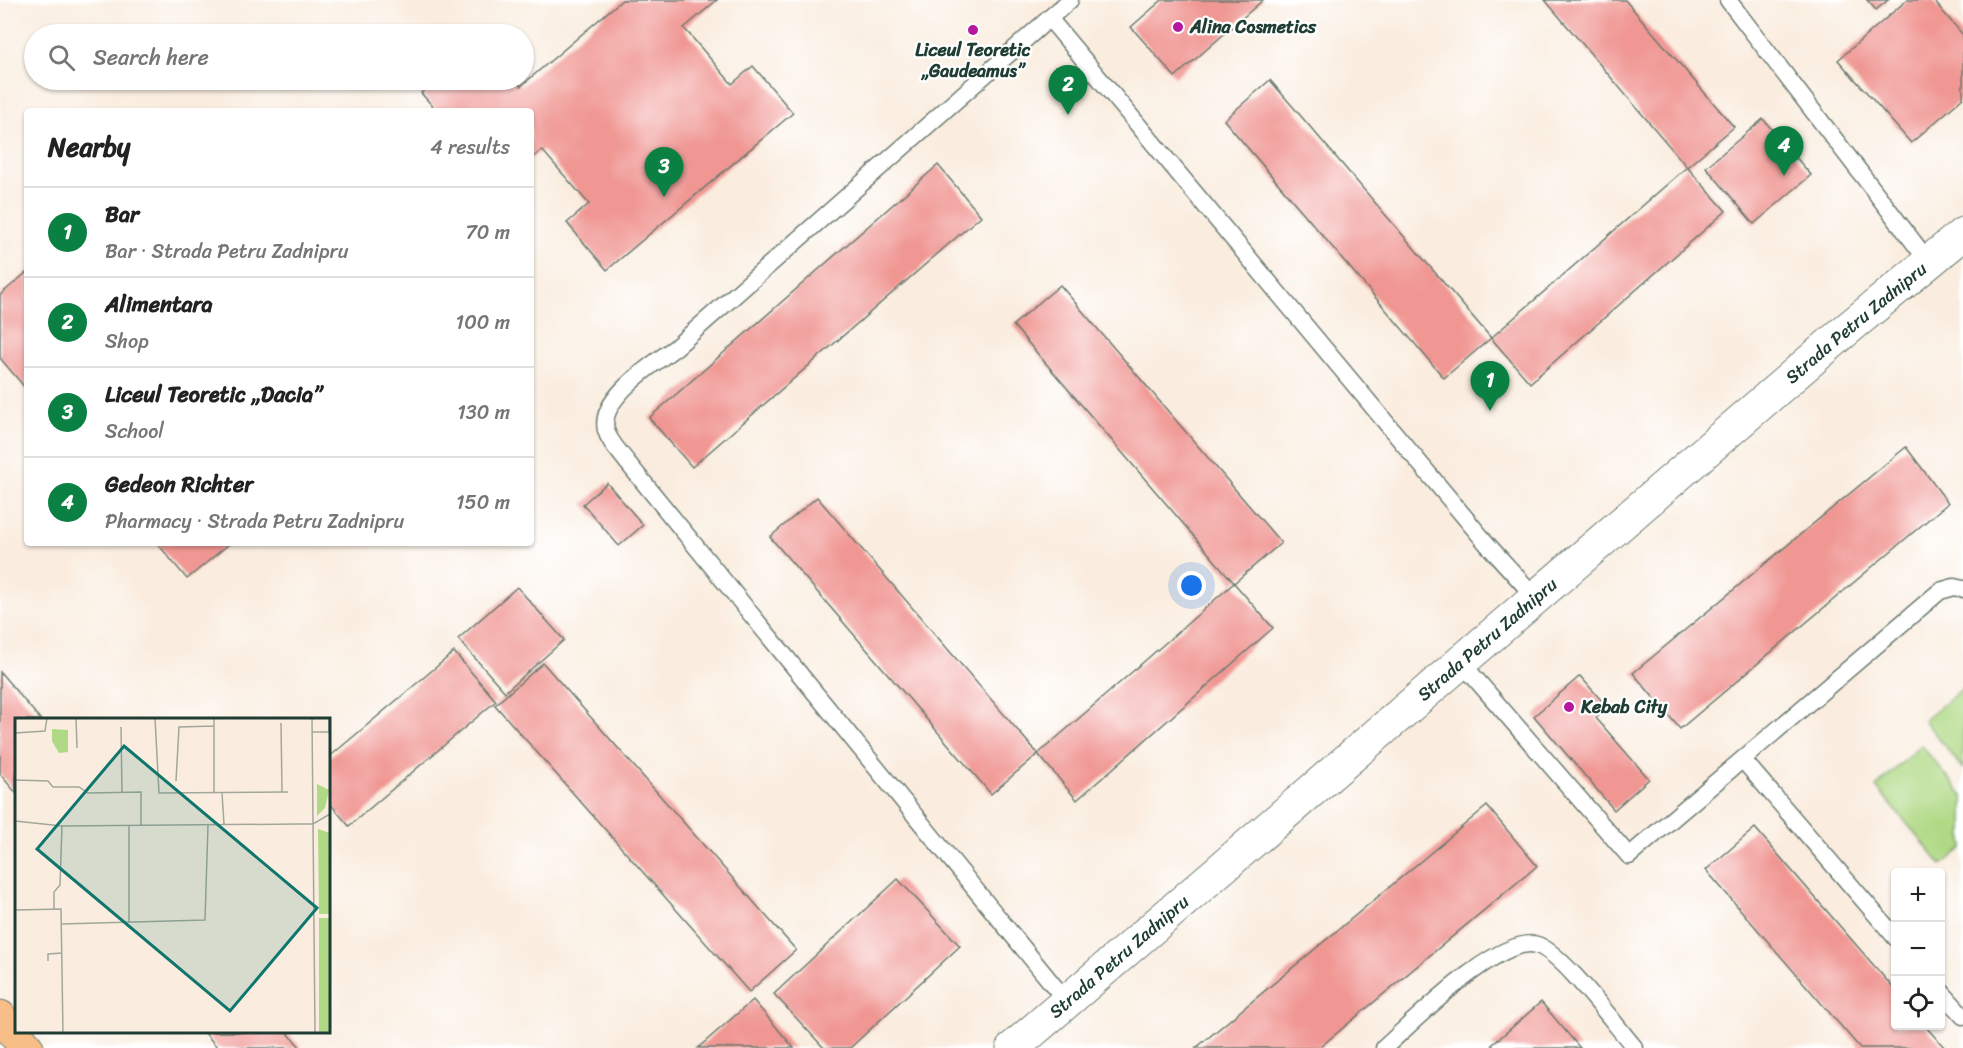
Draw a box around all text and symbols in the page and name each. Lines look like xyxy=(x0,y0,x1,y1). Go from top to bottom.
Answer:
place label: Alina Cosmetics xyxy=(1189,11,1317,43)
marker: Alina Cosmetics xyxy=(1171,20,1185,34)
marker: Liceul Teoretic „Gaudeamus” xyxy=(966,23,980,37)
search box xyxy=(24,24,534,90)
place label: Liceul Teoretic „Gaudeamus” xyxy=(915,34,1031,87)
text: Search here xyxy=(93,38,209,77)
icon: search xyxy=(45,41,78,74)
pin: 2 xyxy=(1048,66,1088,115)
text: Nearby xyxy=(48,124,130,170)
pin: 4 xyxy=(1764,126,1804,176)
text: 4 results xyxy=(430,130,510,165)
pin: 3 xyxy=(644,148,684,197)
text: Bar xyxy=(105,195,139,234)
text: 1 xyxy=(63,215,72,250)
text: 70 m xyxy=(465,215,510,250)
text: Bar · Strada Petru Zadnipru xyxy=(105,234,348,269)
street label: Strada Petru Zadnipru xyxy=(1778,253,1935,392)
text: Alimentara xyxy=(105,285,213,324)
text: 2 xyxy=(62,305,73,340)
text: 100 m xyxy=(456,305,510,340)
text: Shop xyxy=(105,324,149,359)
pin: 1 xyxy=(1470,362,1510,411)
text: Liceul Teoretic „Dacia” xyxy=(105,375,322,414)
text: 3 xyxy=(62,395,73,430)
text: 130 m xyxy=(457,395,510,430)
text: School xyxy=(105,414,164,449)
text: Gedeon Richter xyxy=(105,465,253,504)
text: 4 xyxy=(61,485,74,520)
text: 150 m xyxy=(456,485,510,520)
text: Pharmacy · Strada Petru Zadnipru xyxy=(105,504,404,539)
street label: Strada Petru Zadnipru xyxy=(1410,569,1565,709)
your location xyxy=(1177,571,1206,600)
place label: Kebab City xyxy=(1580,691,1668,723)
marker: Kebab City xyxy=(1562,700,1576,714)
inset map xyxy=(15,718,330,1033)
map controls xyxy=(1891,868,1945,1030)
button: + xyxy=(1891,868,1945,922)
street label: Strada Petru Zadnipru xyxy=(1041,886,1197,1027)
button: − xyxy=(1891,922,1945,976)
button: locate xyxy=(1891,976,1945,1030)

